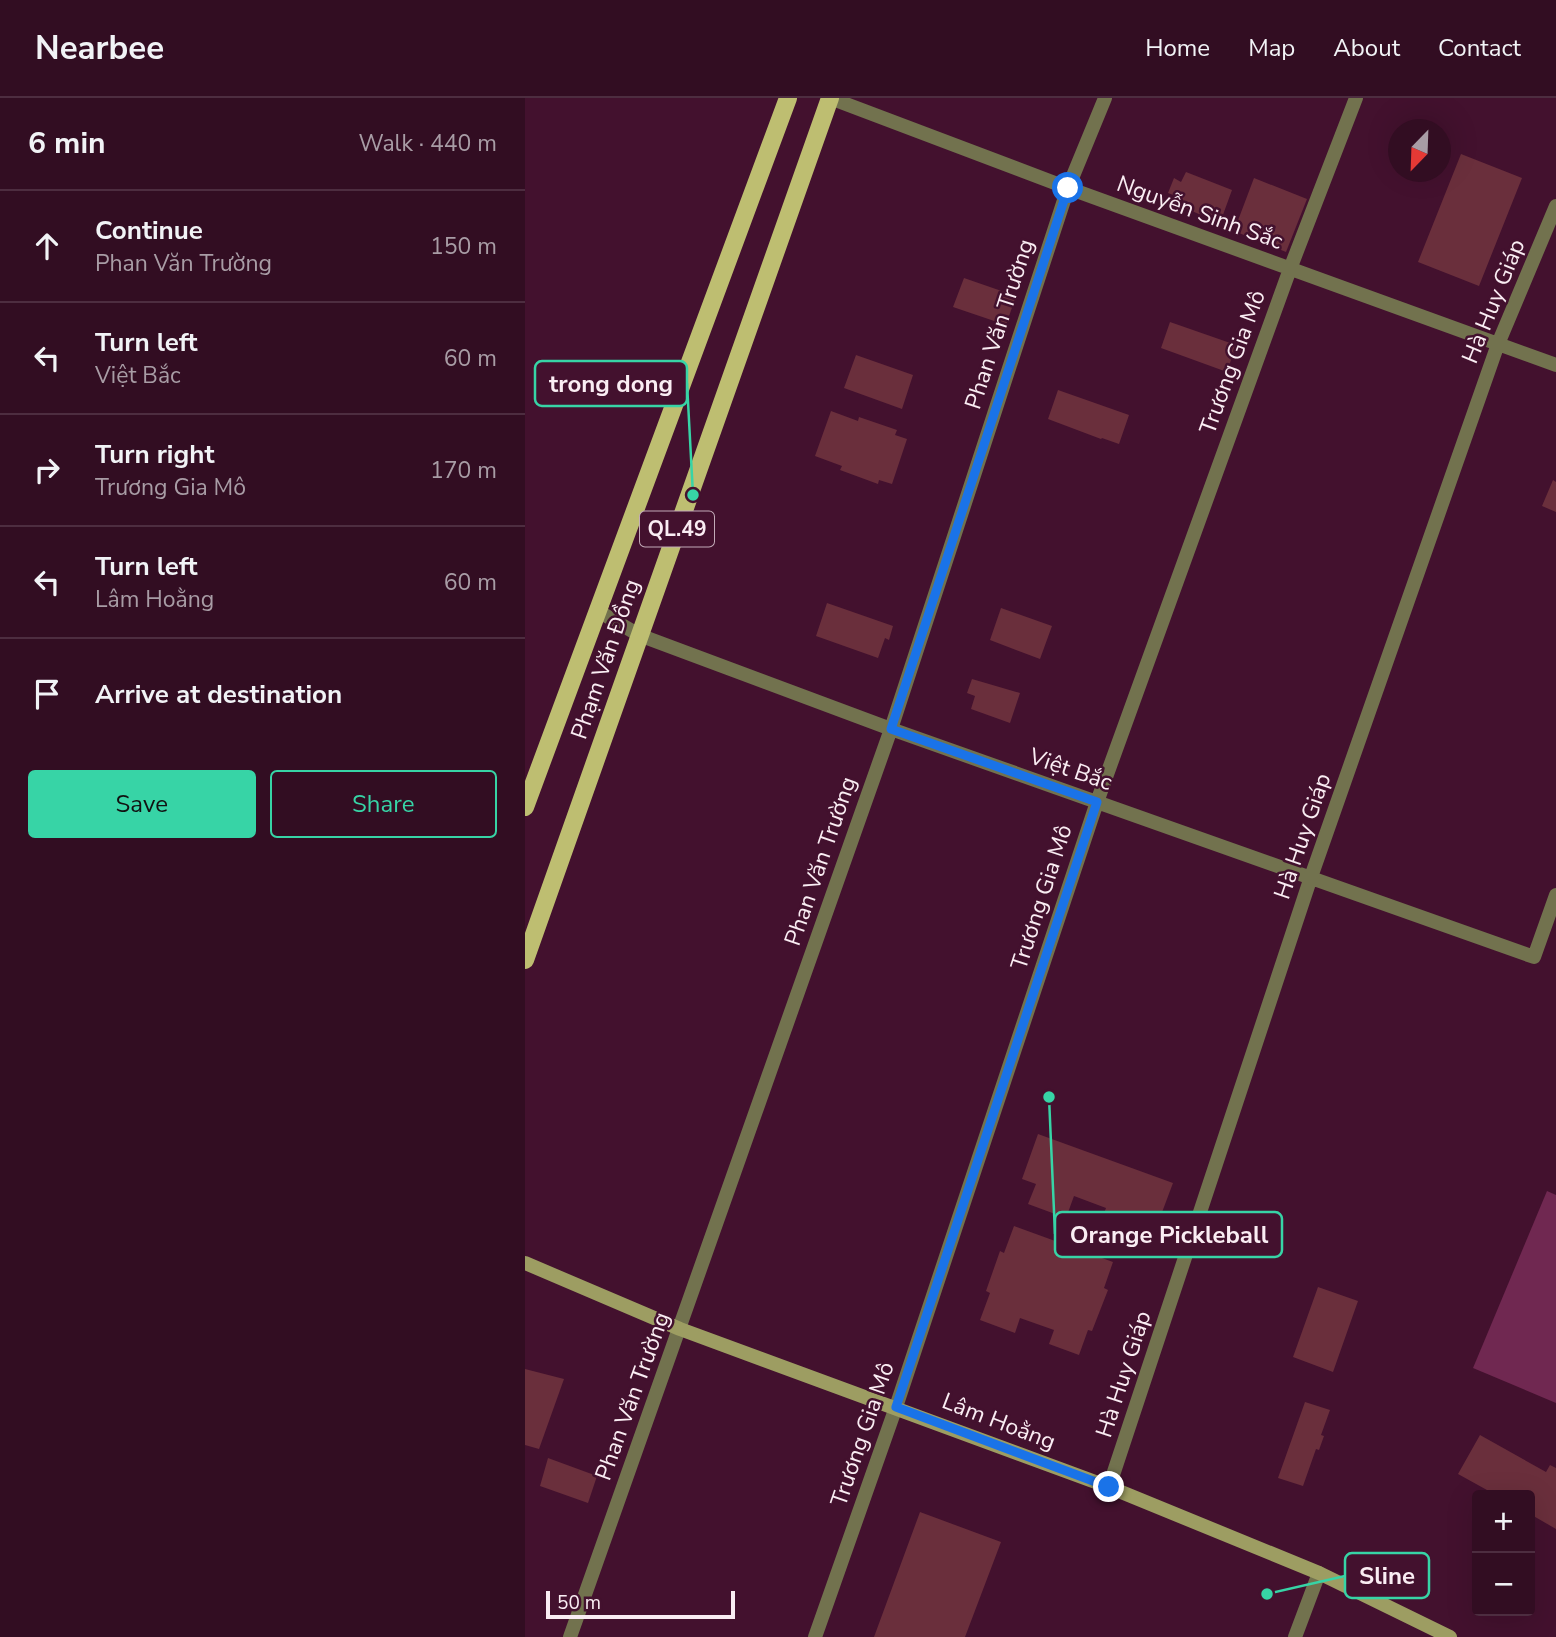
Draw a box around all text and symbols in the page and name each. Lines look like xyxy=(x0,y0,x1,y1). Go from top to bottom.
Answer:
text: Nearbee xyxy=(35,26,164,71)
text: Home xyxy=(1145,32,1210,64)
text: Map xyxy=(1248,32,1295,64)
text: About xyxy=(1333,32,1400,64)
text: Contact xyxy=(1438,32,1521,64)
north arrow xyxy=(1388,119,1451,182)
text: 6 min xyxy=(28,123,106,164)
text: Walk · 440 m xyxy=(358,128,497,159)
street label: Nguyễn Sinh Sắc xyxy=(1112,168,1288,257)
route start xyxy=(1052,172,1083,203)
text: Continue xyxy=(95,213,203,248)
icon: ahead xyxy=(28,227,66,265)
text: 150 m xyxy=(430,231,497,262)
street label: Hà Huy Giáp xyxy=(1454,234,1532,368)
street label: Phan Văn Trường xyxy=(957,235,1042,413)
text: Phan Văn Trường xyxy=(95,248,272,279)
street label: Trương Gia Mô xyxy=(1192,286,1273,438)
text: Turn left xyxy=(95,325,198,360)
icon: left xyxy=(28,339,66,377)
text: 60 m xyxy=(444,343,497,374)
text: Việt Bắc xyxy=(95,360,181,391)
callout: trong dong xyxy=(535,361,687,406)
text: trong dong xyxy=(549,368,673,400)
text: Turn right xyxy=(95,437,214,472)
icon: right xyxy=(28,451,66,489)
text: 170 m xyxy=(430,455,497,486)
text: Trương Gia Mô xyxy=(95,472,246,503)
road number: QL.49 xyxy=(640,512,714,546)
text: Turn left xyxy=(95,549,198,584)
icon: left xyxy=(28,563,66,601)
text: 60 m xyxy=(444,567,497,598)
street label: Phạm Văn Đồng xyxy=(564,575,647,743)
text: Lâm Hoằng xyxy=(95,584,214,615)
icon: arrive xyxy=(28,675,66,713)
text: Arrive at destination xyxy=(95,677,342,712)
street label: Việt Bắc xyxy=(1024,741,1117,798)
street label: Hà Huy Giáp xyxy=(1266,769,1339,903)
button: Save xyxy=(28,770,256,838)
button: Share xyxy=(270,770,497,838)
street label: Phan Văn Trường xyxy=(777,772,864,950)
street label: Trương Gia Mô xyxy=(1003,821,1080,974)
callout: Orange Pickleball xyxy=(1055,1212,1282,1257)
text: Orange Pickleball xyxy=(1070,1219,1269,1251)
street label: Hà Huy Giáp xyxy=(1088,1307,1159,1441)
street label: Phan Văn Trường xyxy=(588,1308,677,1485)
street label: Trương Gia Mô xyxy=(823,1358,902,1511)
street label: Lâm Hoằng xyxy=(938,1386,1060,1457)
route end xyxy=(1093,1471,1124,1502)
map controls xyxy=(1472,1490,1535,1616)
button: + xyxy=(1472,1490,1535,1553)
callout: Sline xyxy=(1345,1553,1429,1598)
button: − xyxy=(1472,1553,1535,1616)
text: Sline xyxy=(1359,1560,1415,1592)
scale bar xyxy=(546,1588,735,1620)
text: 50 m xyxy=(557,1590,601,1616)

